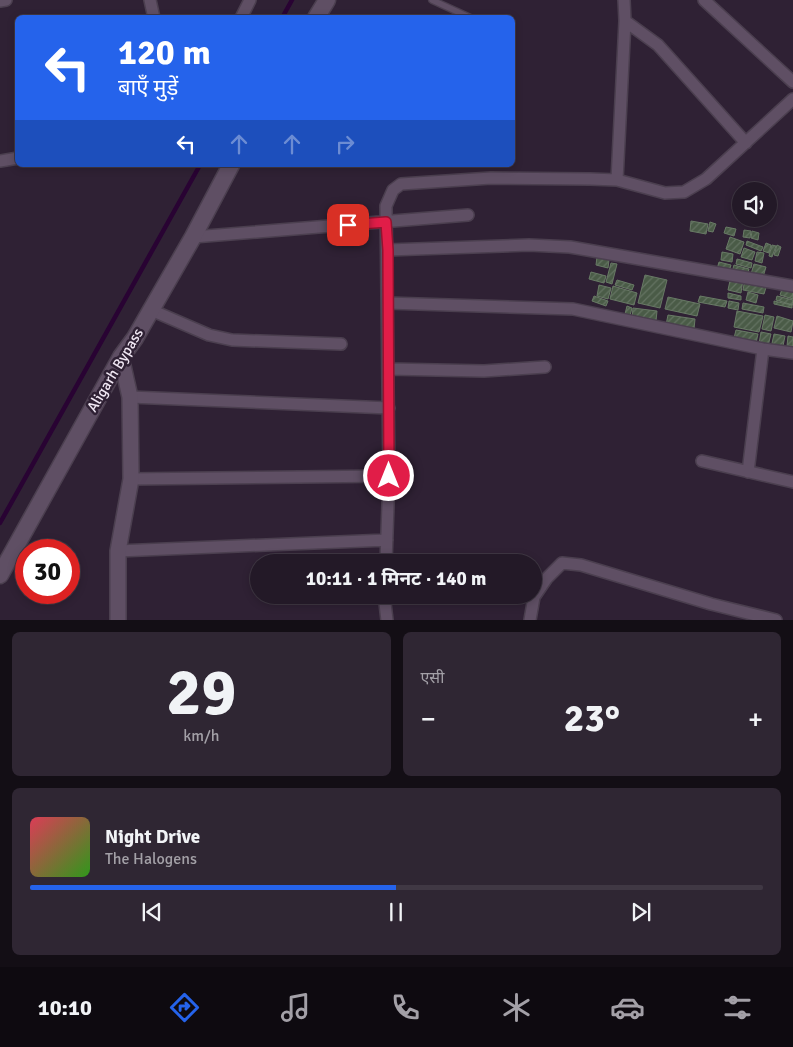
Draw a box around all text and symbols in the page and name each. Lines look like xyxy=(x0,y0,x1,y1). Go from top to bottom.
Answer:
text: 120 m xyxy=(118,31,211,74)
icon: left xyxy=(35,35,100,100)
text: बाएँ मुड़ें xyxy=(118,74,178,101)
icon: left xyxy=(172,130,200,158)
icon: ahead xyxy=(225,130,253,158)
icon: ahead xyxy=(278,130,306,158)
icon: right xyxy=(331,130,359,158)
map controls xyxy=(732,182,777,227)
button: sound xyxy=(732,182,777,227)
pin xyxy=(327,204,369,246)
icon: arrive xyxy=(334,211,362,239)
street label: Aligarh Bypass xyxy=(83,324,147,415)
position arrow xyxy=(362,449,414,501)
speed limit sign: 30 xyxy=(15,539,80,604)
text: 10:11 · 1 मिनट · 140 m xyxy=(306,567,486,591)
text: 29 xyxy=(166,653,236,733)
text: एसी xyxy=(421,668,444,688)
text: 23° xyxy=(564,695,620,742)
text: − xyxy=(421,702,436,736)
text: + xyxy=(748,702,763,736)
text: km/h xyxy=(183,726,219,746)
text: Night Drive xyxy=(105,825,200,849)
text: The Halogens xyxy=(105,849,197,869)
icon: previous xyxy=(138,898,166,926)
icon: pause xyxy=(382,898,410,926)
icon: next xyxy=(627,898,655,926)
icon: directions xyxy=(167,990,202,1025)
icon: music xyxy=(278,990,313,1025)
icon: phone xyxy=(388,990,423,1025)
icon: climate xyxy=(499,990,534,1025)
icon: car xyxy=(610,990,645,1025)
icon: filters xyxy=(720,990,755,1025)
text: 10:10 xyxy=(38,994,92,1021)

